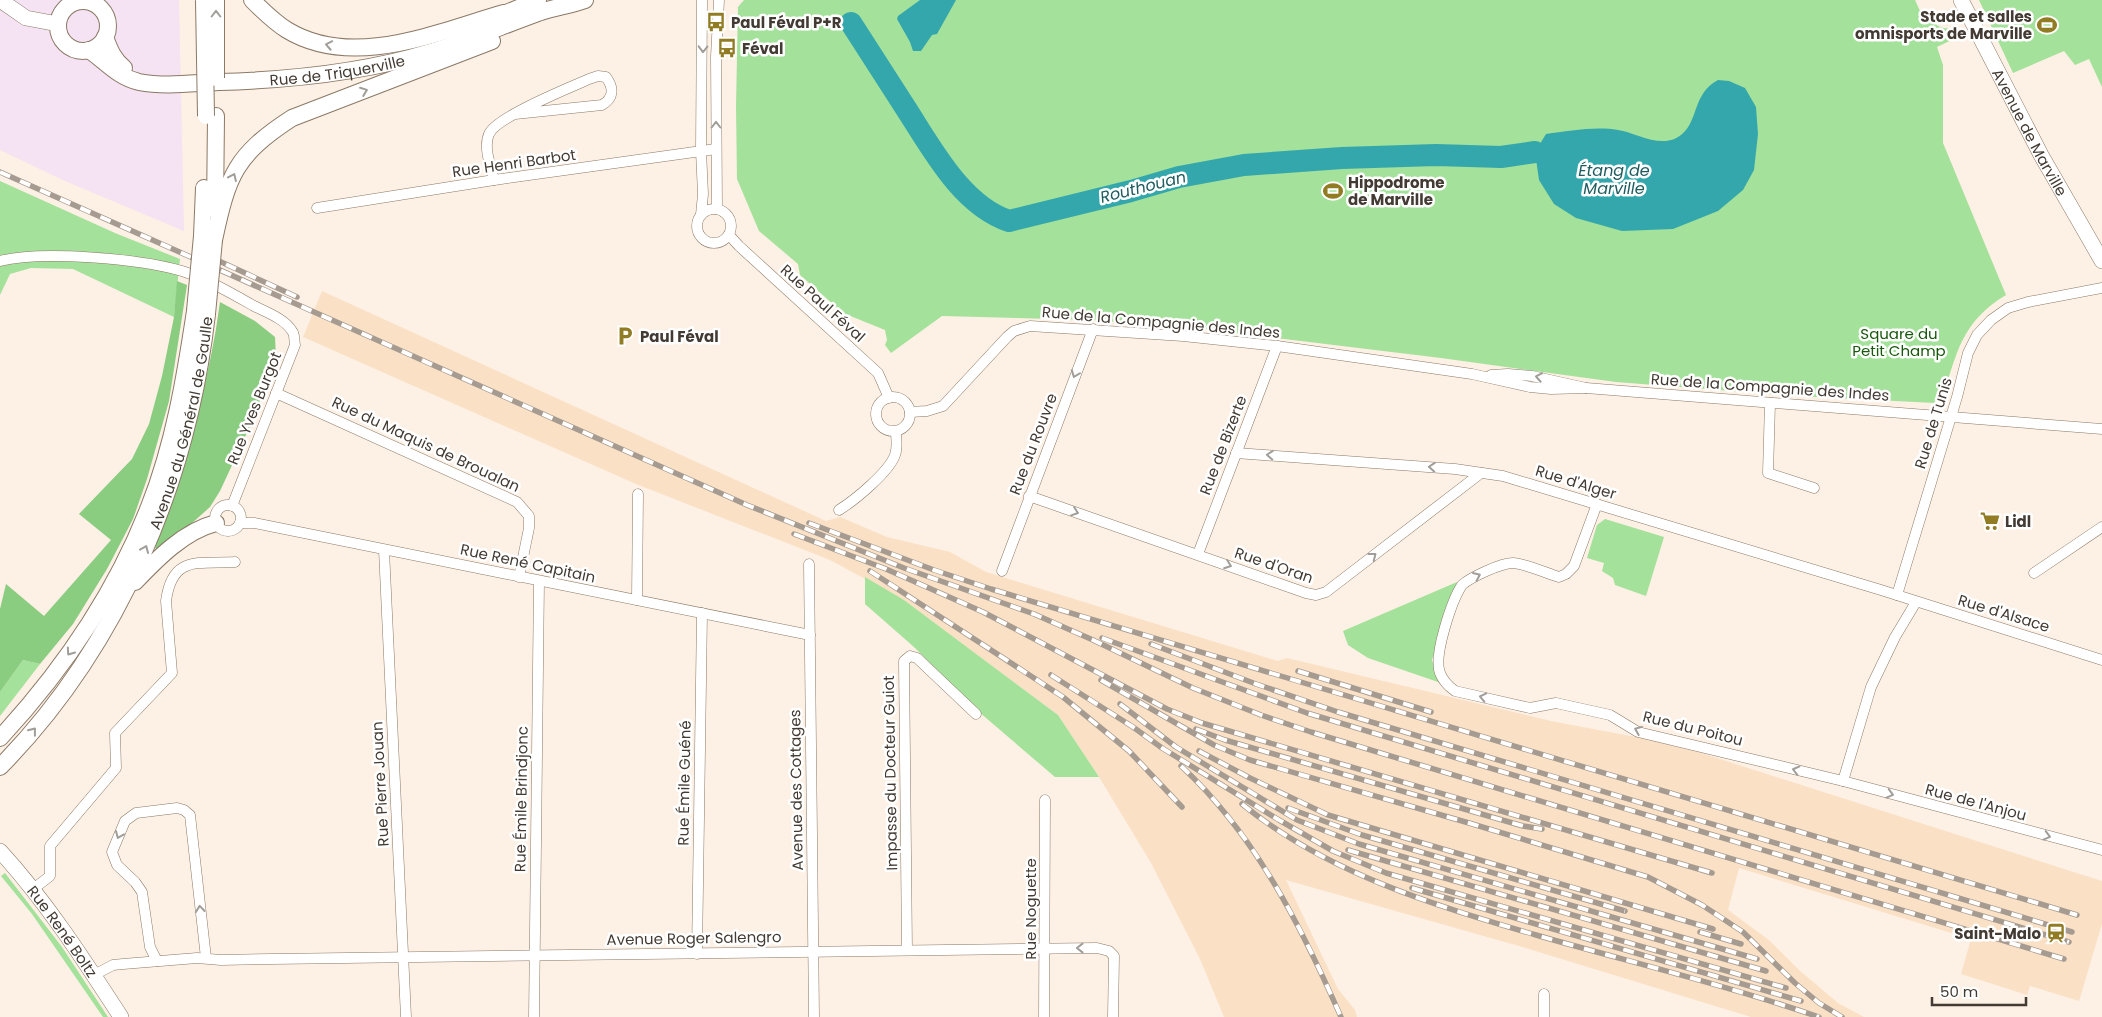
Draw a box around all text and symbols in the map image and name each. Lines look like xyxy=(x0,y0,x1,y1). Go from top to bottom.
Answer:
place label: Stade et salles omnisports de Marville xyxy=(1855,6,2032,44)
one-way arrow xyxy=(211,10,221,18)
bus stop icon: Paul Féval P+R xyxy=(705,11,727,33)
place label: Paul Féval P+R xyxy=(731,12,842,33)
sports icon: Stade et salles omnisports de Marville xyxy=(2036,14,2058,36)
bus stop icon: Féval xyxy=(716,37,738,59)
place label: Féval xyxy=(742,38,783,59)
one-way arrow xyxy=(325,40,334,50)
one-way arrow xyxy=(698,45,708,53)
street label: Rue de Triquerville xyxy=(269,49,407,90)
street label: Avenue de Marville xyxy=(1988,65,2073,199)
one-way arrow xyxy=(360,86,368,96)
one-way arrow xyxy=(711,121,721,129)
street label: Rue Henri Barbot xyxy=(451,144,577,182)
water label: Étang de Marville xyxy=(1578,159,1650,200)
water label: Routhouan xyxy=(1098,165,1188,209)
place label: Hippodrome de Marville xyxy=(1348,172,1445,210)
one-way arrow xyxy=(226,173,237,182)
sports icon: Hippodrome de Marville xyxy=(1322,180,1344,202)
street label: Rue Paul Féval xyxy=(776,259,870,347)
street label: Rue de la Compagnie des Indes xyxy=(1041,301,1281,343)
street label: Avenue du Général de Gaulle xyxy=(144,315,217,532)
park label: Square du Petit Champ xyxy=(1852,323,1946,361)
parking icon: Paul Féval xyxy=(614,325,636,347)
place label: Paul Féval xyxy=(640,326,719,347)
street label: Rue Yves Burgot xyxy=(222,348,286,468)
street label: Rue de la Compagnie des Indes xyxy=(1650,368,1890,406)
one-way arrow xyxy=(1071,369,1081,378)
one-way arrow xyxy=(1534,373,1543,383)
street label: Rue de Tunis xyxy=(1909,375,1957,471)
street label: Rue du Rouvre xyxy=(1004,390,1062,498)
street label: Rue du Maquis de Broualan xyxy=(329,391,523,497)
street label: Rue de Bizerte xyxy=(1194,392,1252,498)
one-way arrow xyxy=(1266,450,1274,461)
street label: Rue d'Alger xyxy=(1533,460,1619,504)
one-way arrow xyxy=(1428,462,1436,473)
one-way arrow xyxy=(1070,506,1079,516)
supermarket icon: Lidl xyxy=(1979,510,2001,532)
place label: Lidl xyxy=(2005,511,2031,532)
street label: Rue René Capitain xyxy=(458,538,598,588)
street label: Rue d'Oran xyxy=(1232,542,1316,588)
one-way arrow xyxy=(139,545,150,554)
one-way arrow xyxy=(1367,553,1377,562)
one-way arrow xyxy=(1224,559,1232,569)
one-way arrow xyxy=(1472,572,1481,583)
street label: Rue d'Alsace xyxy=(1956,589,2052,637)
one-way arrow xyxy=(67,646,76,655)
street label: Impasse du Docteur Guiot xyxy=(878,675,902,871)
one-way arrow xyxy=(1479,692,1488,703)
street label: Rue du Poitou xyxy=(1641,705,1745,751)
street label: Avenue des Cottages xyxy=(784,709,808,871)
street label: Rue Émile Guéné xyxy=(672,720,696,846)
street label: Rue Pierre Jouan xyxy=(366,721,394,847)
street label: Rue Émile Brindjonc xyxy=(509,726,533,872)
one-way arrow xyxy=(1634,726,1643,737)
one-way arrow xyxy=(27,728,35,737)
one-way arrow xyxy=(1792,765,1800,775)
street label: Rue de l'Anjou xyxy=(1923,778,2029,826)
one-way arrow xyxy=(1886,788,1895,799)
one-way arrow xyxy=(115,830,125,839)
one-way arrow xyxy=(2043,830,2052,841)
street label: Rue Noguette xyxy=(1020,858,1041,960)
street label: Rue René Boltz xyxy=(23,881,103,981)
one-way arrow xyxy=(195,905,206,913)
station icon: Saint-Malo xyxy=(2045,922,2067,944)
place label: Saint-Malo xyxy=(1954,923,2041,944)
street label: Avenue Roger Salengro xyxy=(606,926,782,950)
one-way arrow xyxy=(1076,943,1084,953)
scale bar xyxy=(1932,974,2026,1006)
text: 50 m xyxy=(1940,981,1978,1002)

